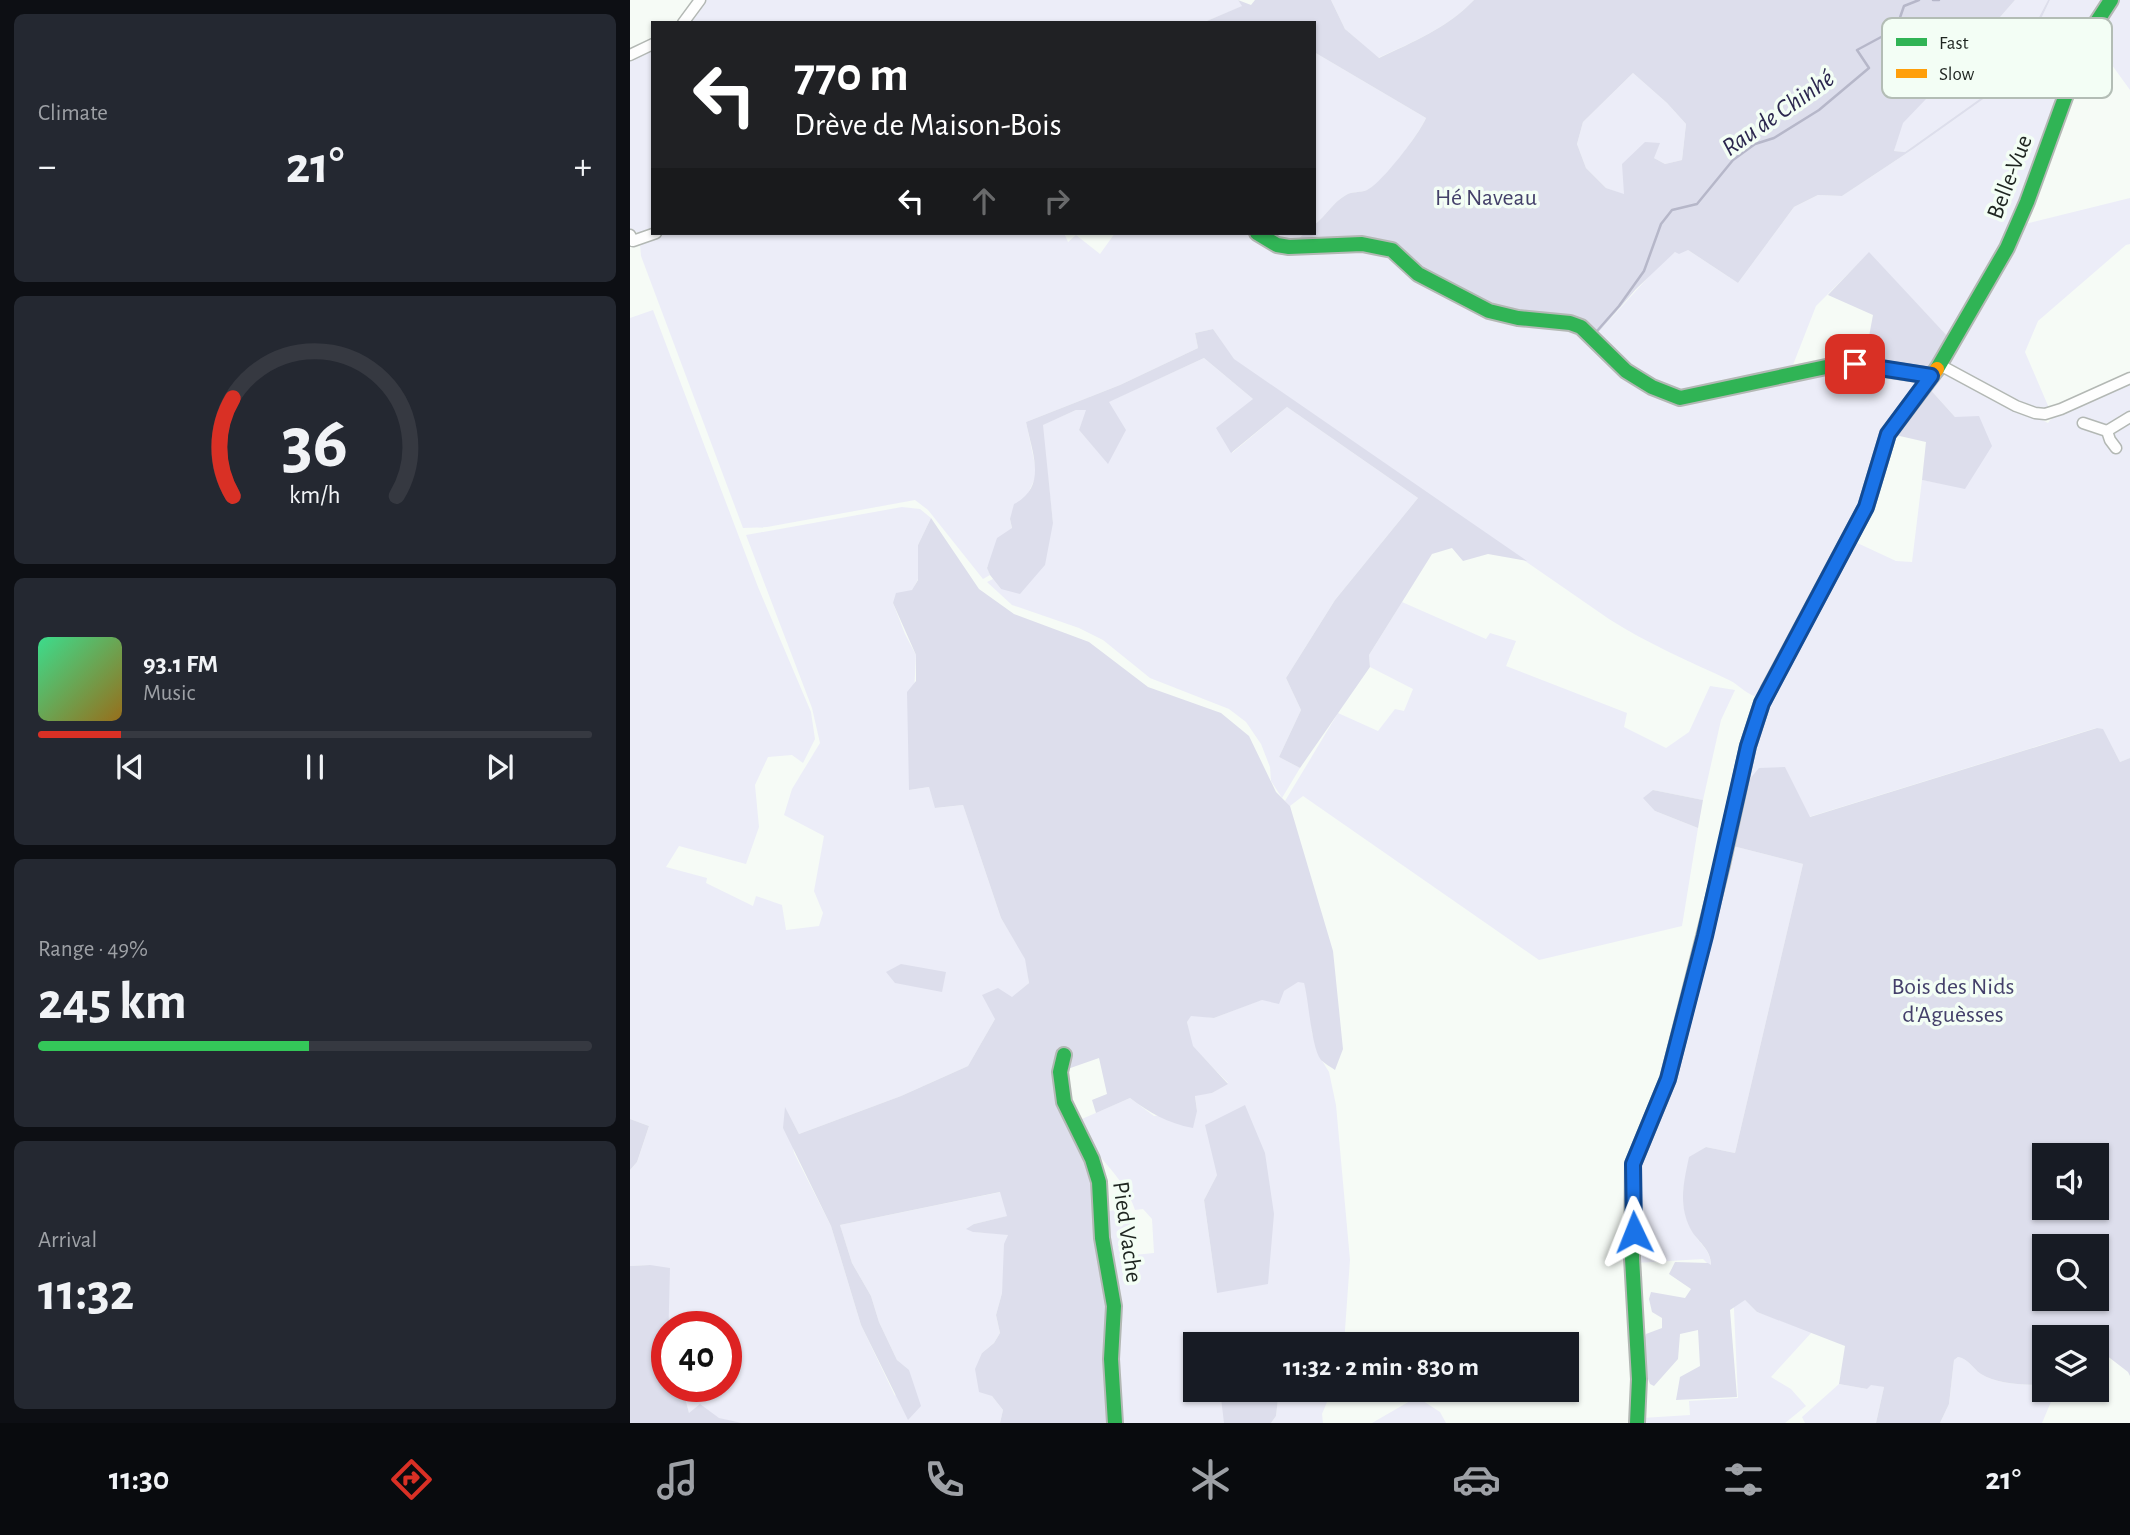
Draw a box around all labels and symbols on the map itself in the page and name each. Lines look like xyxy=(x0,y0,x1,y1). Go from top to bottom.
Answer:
legend xyxy=(1882,18,2112,98)
text: Fast xyxy=(1939,34,1969,53)
water label: Rau de Chinhé xyxy=(1717,65,1839,161)
text: Slow xyxy=(1939,65,1975,84)
street label: Belle-Vue xyxy=(1983,132,2037,222)
park label: Hé Naveau xyxy=(1435,186,1537,210)
pin xyxy=(1825,334,1885,394)
park label: Bois des Nids d'Aguèsses xyxy=(1892,975,2014,1027)
street label: Pied Vache xyxy=(1108,1180,1146,1284)
position arrow xyxy=(1597,1195,1671,1269)
speed limit sign: 40 xyxy=(651,1311,742,1402)

